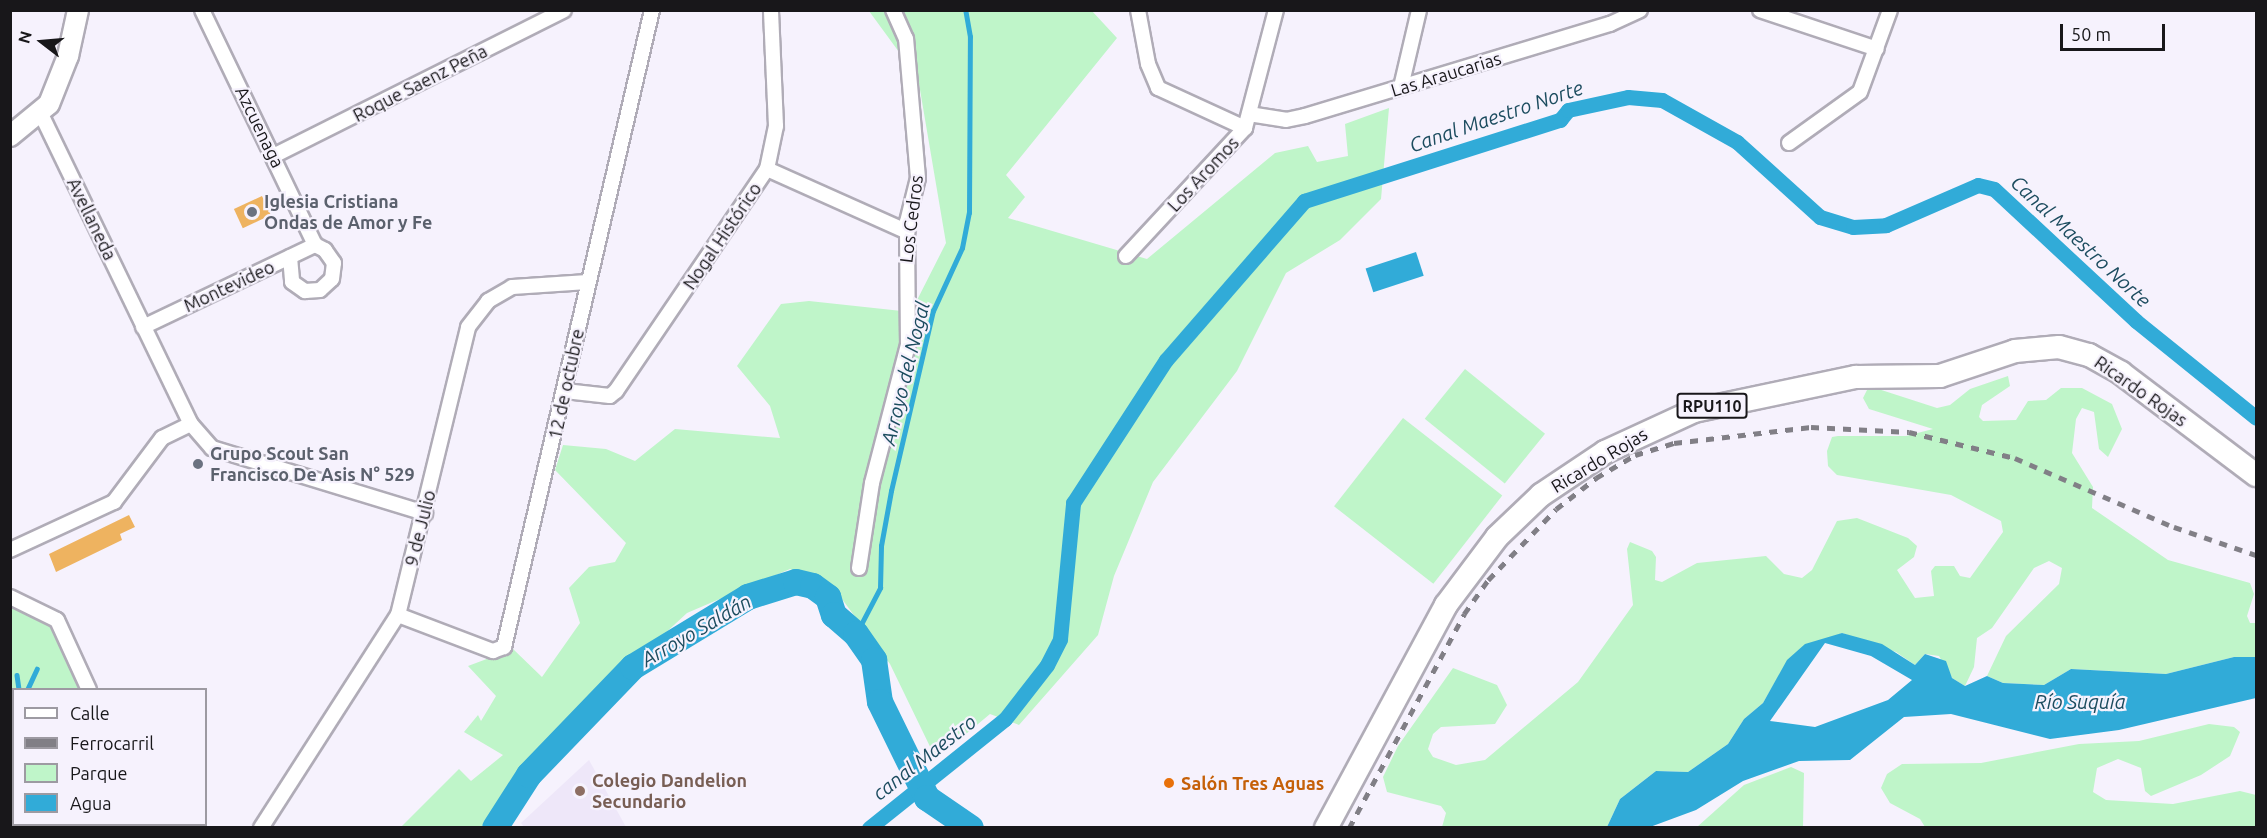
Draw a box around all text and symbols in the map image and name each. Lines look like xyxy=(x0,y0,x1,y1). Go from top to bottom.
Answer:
north arrow xyxy=(12,12,72,72)
scale bar xyxy=(2063,12,2168,50)
text: 50 m xyxy=(2071,24,2111,44)
text: N xyxy=(14,29,35,45)
street label: Roque Saenz Peña xyxy=(349,40,491,126)
street label: Las Araucarias xyxy=(1388,47,1504,101)
water label: Canal Maestro Norte xyxy=(1406,75,1586,157)
street label: Azcuenaga xyxy=(231,83,289,171)
street label: Los Aromos xyxy=(1163,132,1243,216)
water label: Canal Maestro Norte xyxy=(2006,170,2156,312)
street label: Avellaneda xyxy=(63,174,121,264)
street label: Los Cedros xyxy=(895,174,927,264)
street label: Nogal Histórico xyxy=(678,178,766,294)
place label: Iglesia Cristiana Ondas de Amor y Fe xyxy=(264,191,432,234)
marker: Iglesia Cristiana Ondas de Amor y Fe xyxy=(245,205,259,219)
street label: Montevideo xyxy=(180,256,278,316)
water label: Arroyo del Nogal xyxy=(876,299,934,447)
street label: 12 de octubre xyxy=(544,327,588,441)
street label: Ricardo Rojas xyxy=(2090,351,2192,431)
road number: RPU110 xyxy=(1676,393,1748,419)
street label: Ricardo Rojas xyxy=(1547,423,1651,497)
place label: Grupo Scout San Francisco De Asis N° 529 xyxy=(210,443,415,486)
marker: Grupo Scout San Francisco De Asis N° 529 xyxy=(191,457,205,471)
street label: 9 de Julio xyxy=(400,488,440,568)
water label: Arroyo Saldán xyxy=(637,589,755,671)
legend xyxy=(12,688,207,826)
water label: Río Suquía xyxy=(2034,689,2126,713)
text: Calle xyxy=(70,703,110,723)
water label: canal Maestro xyxy=(867,709,981,805)
text: Ferrocarril xyxy=(70,733,154,753)
text: Parque xyxy=(70,763,127,783)
place label: Colegio Dandelion Secundario xyxy=(592,770,747,812)
place label: Salón Tres Aguas xyxy=(1181,772,1324,794)
marker: Salón Tres Aguas xyxy=(1162,776,1176,790)
marker: Colegio Dandelion Secundario xyxy=(573,784,587,798)
text: Agua xyxy=(70,793,112,813)

